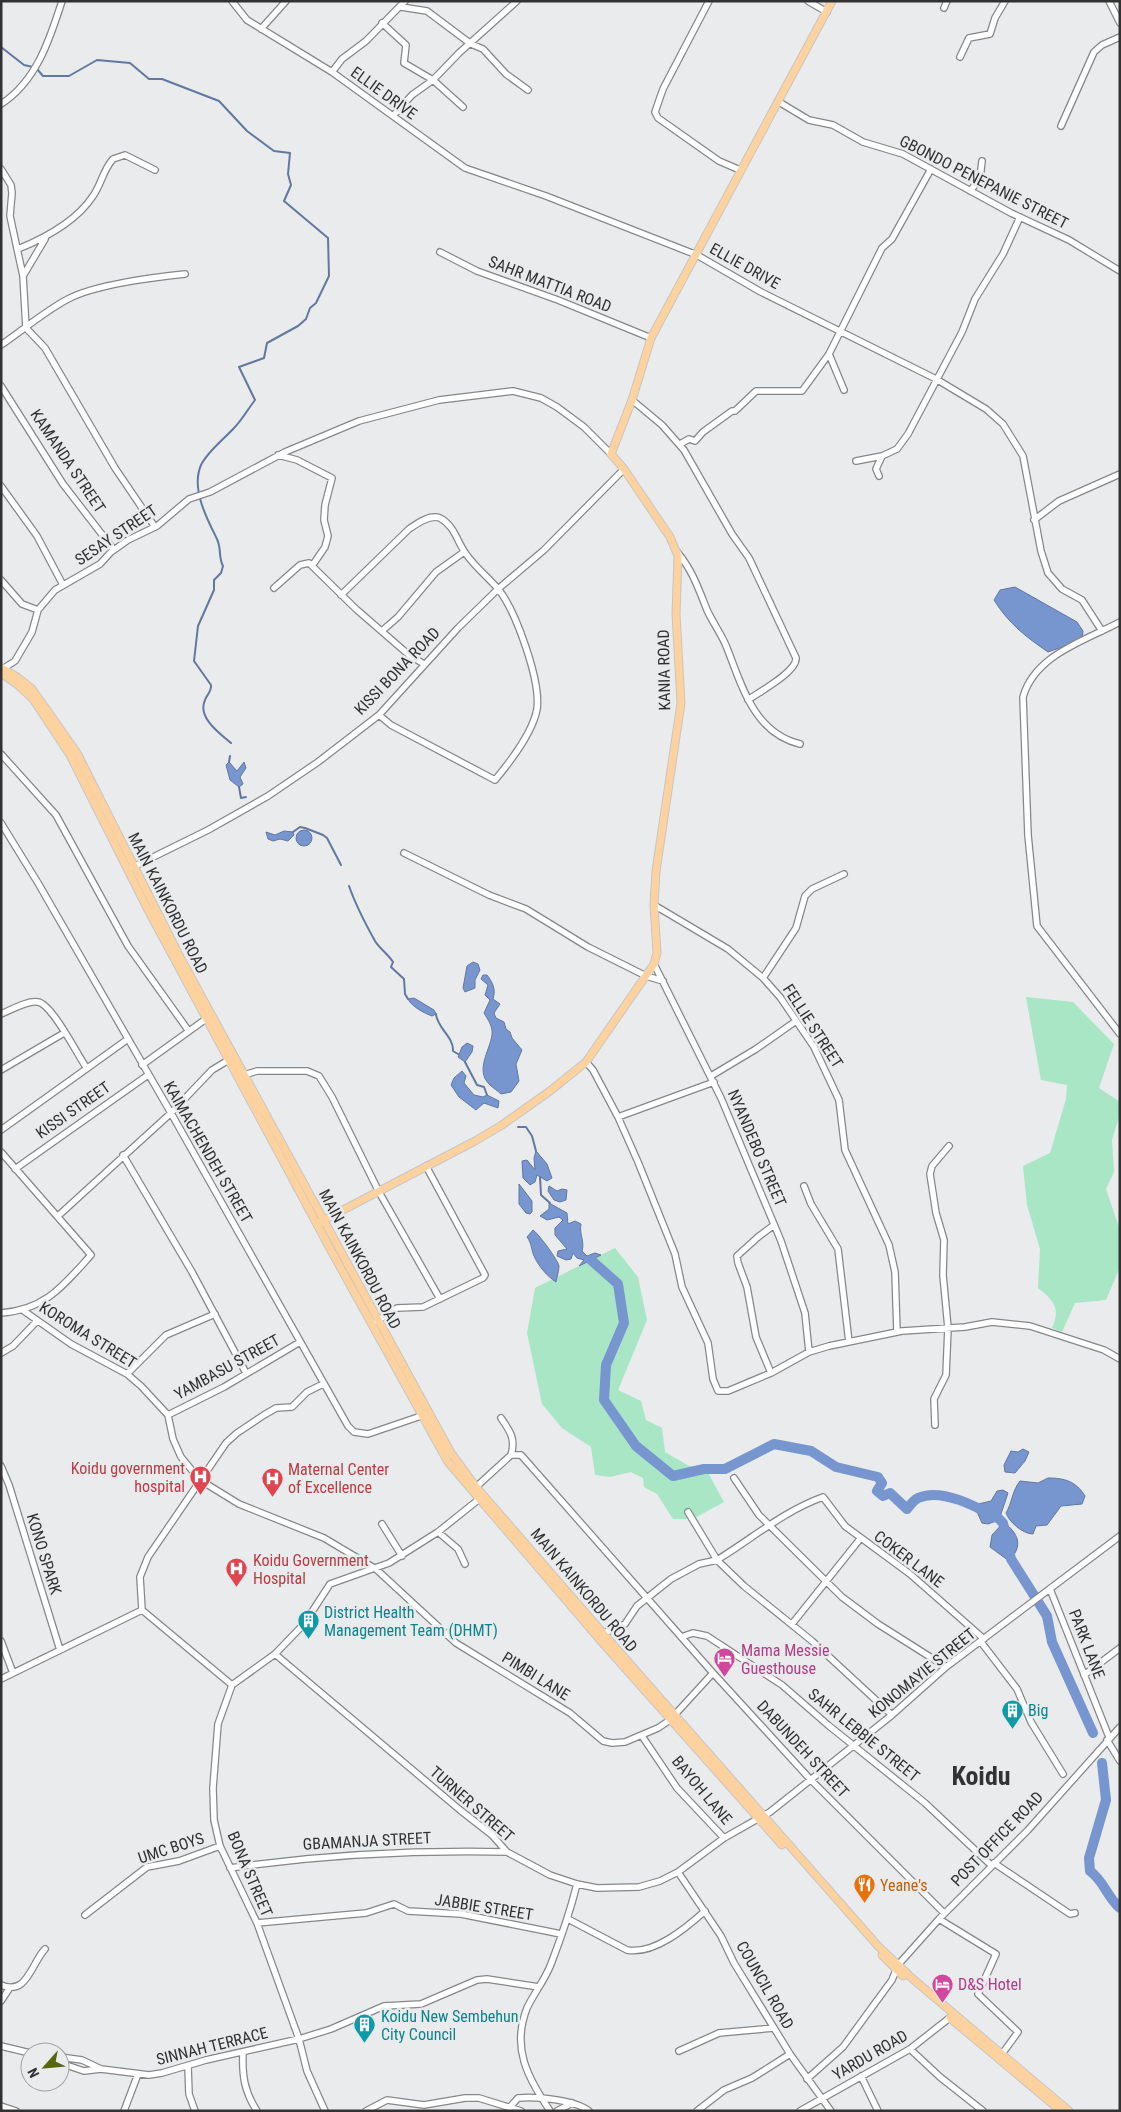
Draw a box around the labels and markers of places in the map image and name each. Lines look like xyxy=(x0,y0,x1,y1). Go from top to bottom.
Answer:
place label: Koidu government hospital xyxy=(71,1459,185,1496)
place label: Maternal Center of Excellence xyxy=(288,1460,389,1497)
hospital icon: Koidu government hospital xyxy=(189,1465,213,1496)
hospital icon: Maternal Center of Excellence xyxy=(260,1466,284,1497)
place label: Koidu Government Hospital xyxy=(253,1551,369,1588)
hospital icon: Koidu Government Hospital xyxy=(225,1557,249,1588)
place label: District Health Management Team (DHMT) xyxy=(324,1603,498,1640)
building icon: District Health Management Team (DHMT) xyxy=(296,1609,320,1640)
place label: Mama Messie Guesthouse xyxy=(741,1641,829,1678)
hotel icon: Mama Messie Guesthouse xyxy=(713,1647,737,1678)
building icon: Big xyxy=(1000,1698,1024,1729)
place label: Big xyxy=(1028,1701,1048,1720)
restaurant icon: Yeane's xyxy=(852,1873,876,1904)
place label: Yeane's xyxy=(880,1876,928,1895)
hotel icon: D&S Hotel xyxy=(930,1972,954,2003)
place label: D&S Hotel xyxy=(958,1975,1022,1994)
place label: Koidu New Sembehun City Council xyxy=(381,2007,519,2044)
building icon: Koidu New Sembehun City Council xyxy=(353,2013,377,2044)

